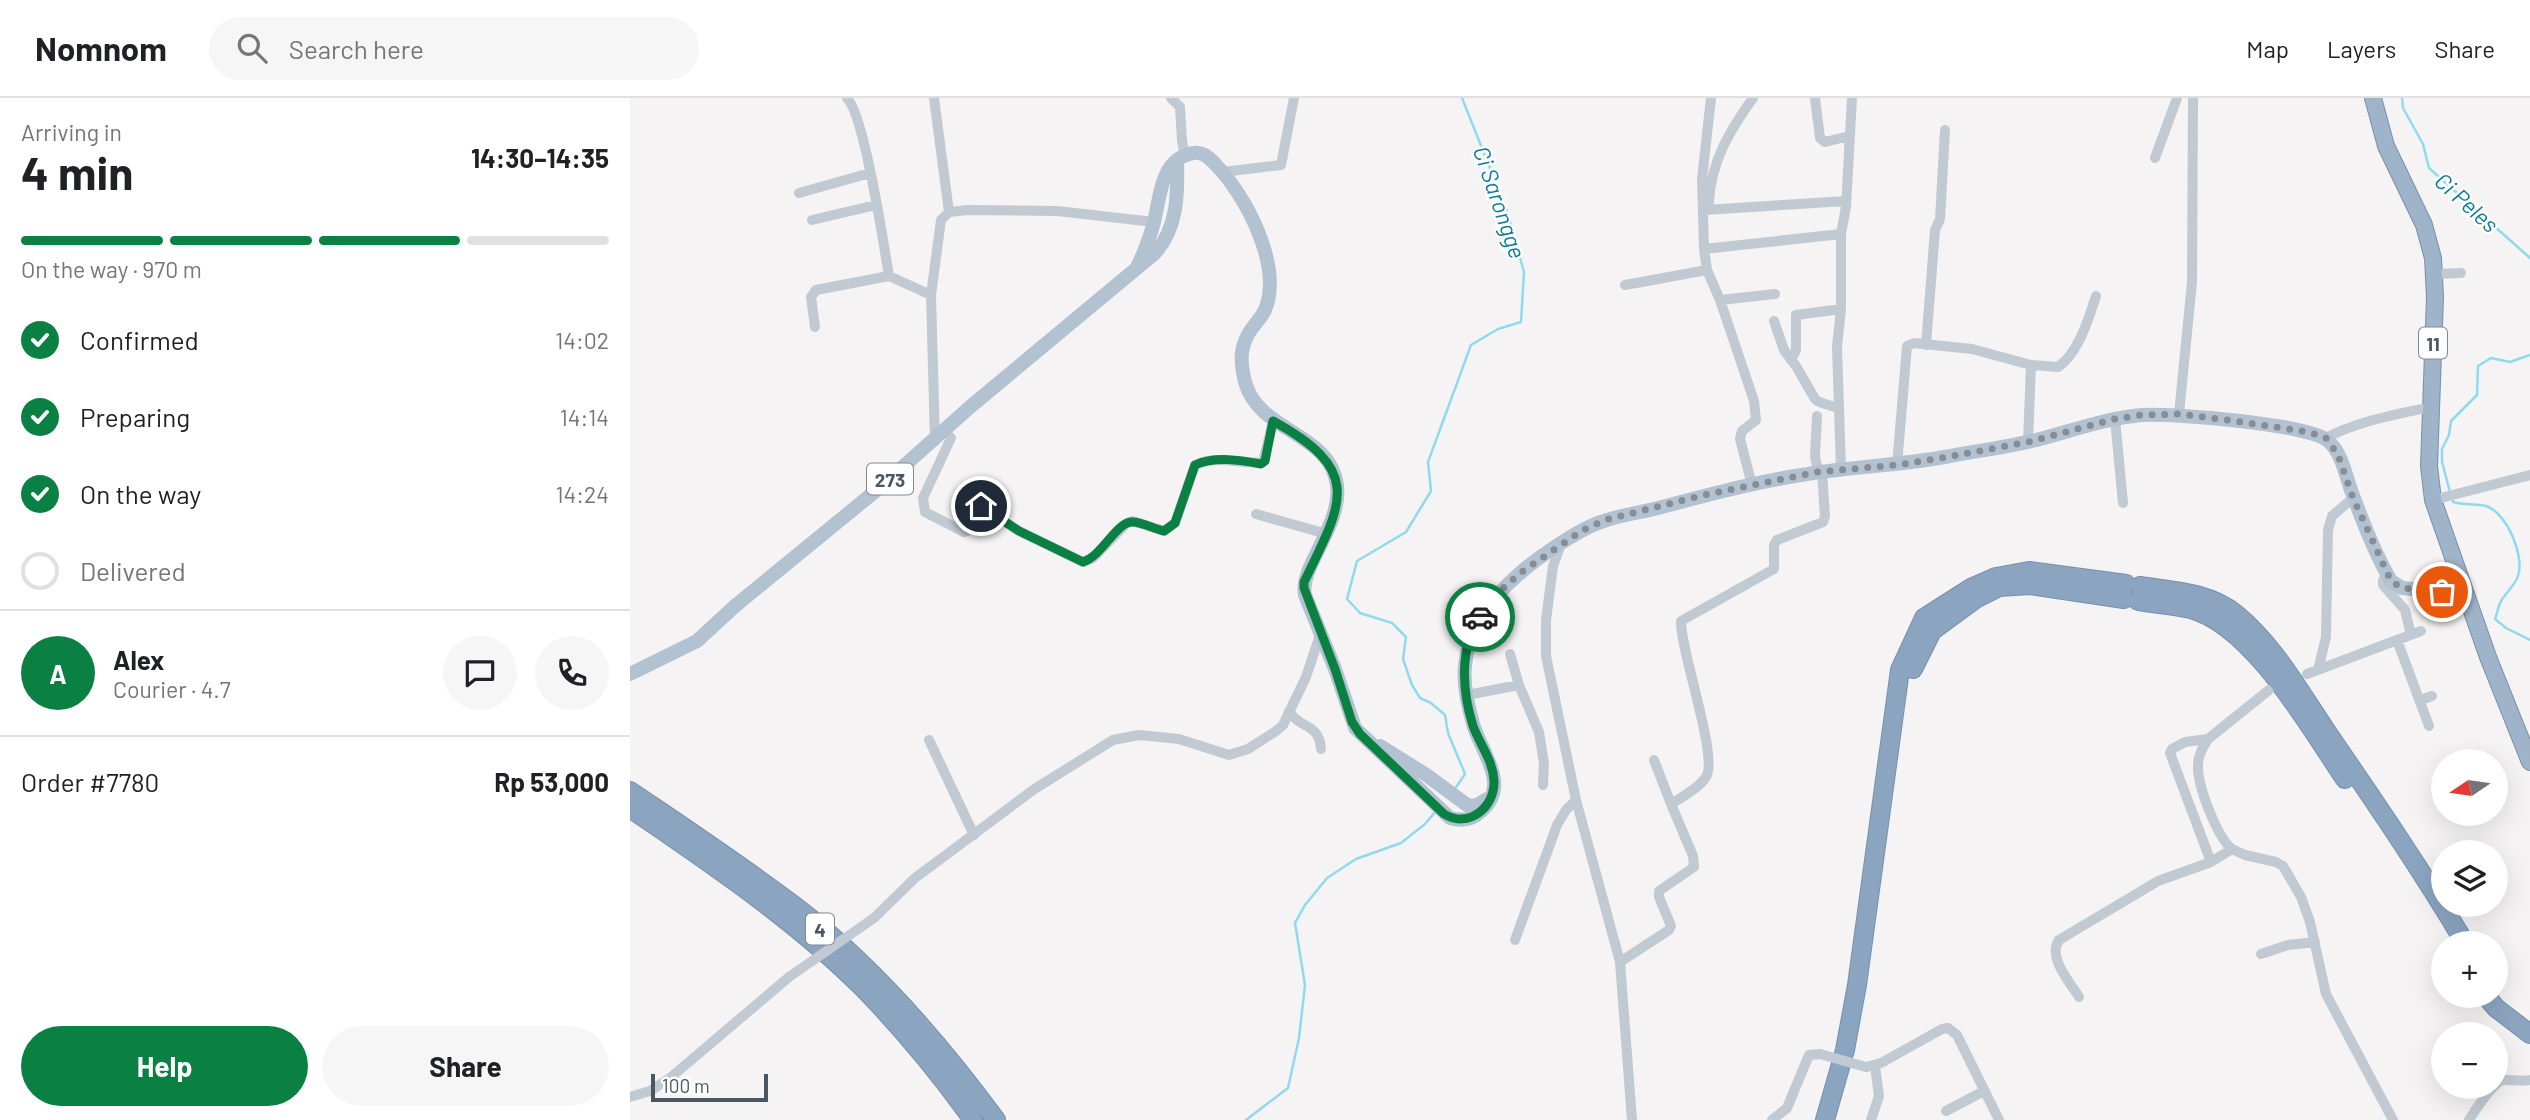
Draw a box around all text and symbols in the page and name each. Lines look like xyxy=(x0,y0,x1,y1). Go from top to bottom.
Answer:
search box xyxy=(209,17,699,80)
text: Nomnom xyxy=(35,28,167,68)
icon: search xyxy=(233,29,271,67)
text: Search here xyxy=(289,33,424,64)
text: Map xyxy=(2246,34,2289,63)
text: Layers xyxy=(2327,34,2396,63)
text: Share xyxy=(2434,34,2495,63)
text: Arriving in xyxy=(21,118,122,146)
text: 14:30–14:35 xyxy=(471,142,609,173)
water label: Ci Sarongge xyxy=(1468,142,1532,262)
text: 4 min xyxy=(21,144,133,199)
water label: Ci Peles xyxy=(2429,166,2505,238)
text: On the way · 970 m xyxy=(21,255,202,283)
icon: check xyxy=(21,321,59,359)
text: Confirmed xyxy=(80,324,199,355)
text: 14:02 xyxy=(555,326,609,354)
road number: 11 xyxy=(2419,328,2447,358)
icon: check xyxy=(21,398,59,436)
text: Preparing xyxy=(80,401,190,432)
text: 14:14 xyxy=(560,403,609,431)
road number: 273 xyxy=(867,464,913,494)
icon: check xyxy=(21,475,59,513)
pin xyxy=(951,476,1011,536)
text: On the way xyxy=(80,478,201,509)
text: 14:24 xyxy=(555,480,609,508)
icon: home xyxy=(962,487,1000,525)
text: Delivered xyxy=(80,555,186,586)
pin xyxy=(2412,562,2472,622)
icon: bag xyxy=(2423,573,2461,611)
courier xyxy=(1445,582,1515,652)
icon: car xyxy=(1461,598,1499,636)
button: chat xyxy=(443,636,517,710)
button: phone xyxy=(535,636,609,710)
text: Alex xyxy=(113,644,164,675)
text: A xyxy=(49,658,67,689)
text: Courier · 4.7 xyxy=(113,675,231,703)
north arrow xyxy=(2431,749,2508,826)
map controls xyxy=(2431,749,2508,1099)
text: Order #7780 xyxy=(21,766,159,797)
text: Rp 53,000 xyxy=(494,766,609,797)
button: layers xyxy=(2431,840,2508,917)
road number: 4 xyxy=(806,914,834,944)
button: + xyxy=(2431,931,2508,1008)
button: − xyxy=(2431,1022,2508,1099)
button: Help xyxy=(21,1026,308,1106)
button: Share xyxy=(322,1026,609,1106)
scale bar xyxy=(651,1071,768,1103)
text: 100 m xyxy=(662,1074,710,1097)

